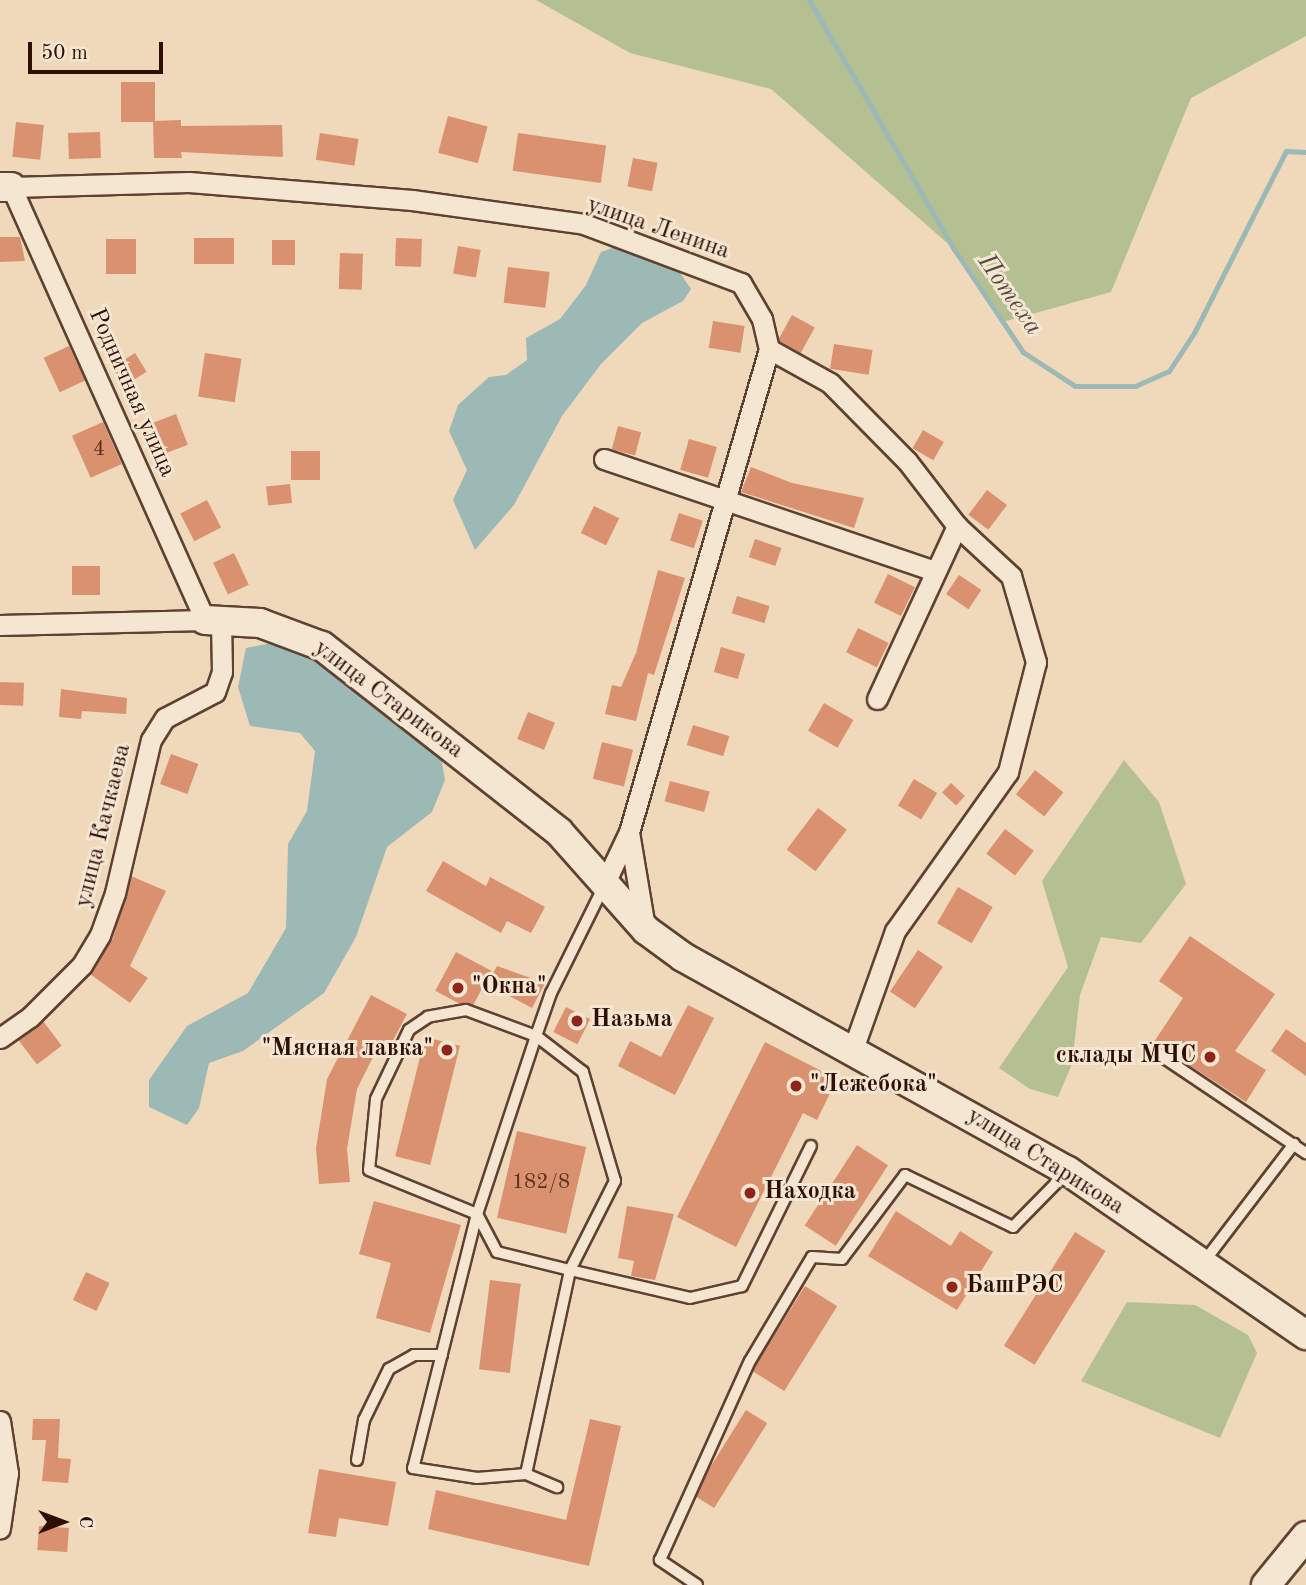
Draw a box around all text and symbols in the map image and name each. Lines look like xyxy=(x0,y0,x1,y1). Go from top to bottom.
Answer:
scale bar xyxy=(32,28,166,72)
text: 50 m xyxy=(41,43,88,64)
street label: улица Ленина xyxy=(583,191,733,267)
water label: Потеха xyxy=(970,248,1048,342)
street label: Родничная улица xyxy=(81,304,181,482)
house number: 4 xyxy=(93,437,105,463)
street label: улица Старикова xyxy=(307,634,469,766)
street label: улица Качкаева xyxy=(70,741,138,911)
place label: "Окна" xyxy=(472,974,546,1002)
marker: "Окна" xyxy=(450,980,466,996)
place label: Назьма xyxy=(591,1007,673,1035)
marker: Назьма xyxy=(569,1013,585,1029)
place label: "Мясная лавка" xyxy=(262,1036,433,1064)
marker: "Мясная лавка" xyxy=(439,1042,455,1058)
place label: склады МЧС xyxy=(1056,1043,1196,1071)
marker: склады МЧС xyxy=(1202,1049,1218,1065)
place label: "Лежебока" xyxy=(810,1072,937,1100)
marker: "Лежебока" xyxy=(788,1078,804,1094)
street label: улица Старикова xyxy=(961,1102,1129,1222)
house number: 182/8 xyxy=(512,1170,570,1196)
place label: Находка xyxy=(764,1179,856,1207)
marker: Находка xyxy=(742,1185,758,1201)
place label: БашРЭС xyxy=(966,1273,1063,1301)
marker: БашРЭС xyxy=(944,1279,960,1295)
north arrow xyxy=(28,1487,98,1557)
text: С xyxy=(75,1516,94,1528)

